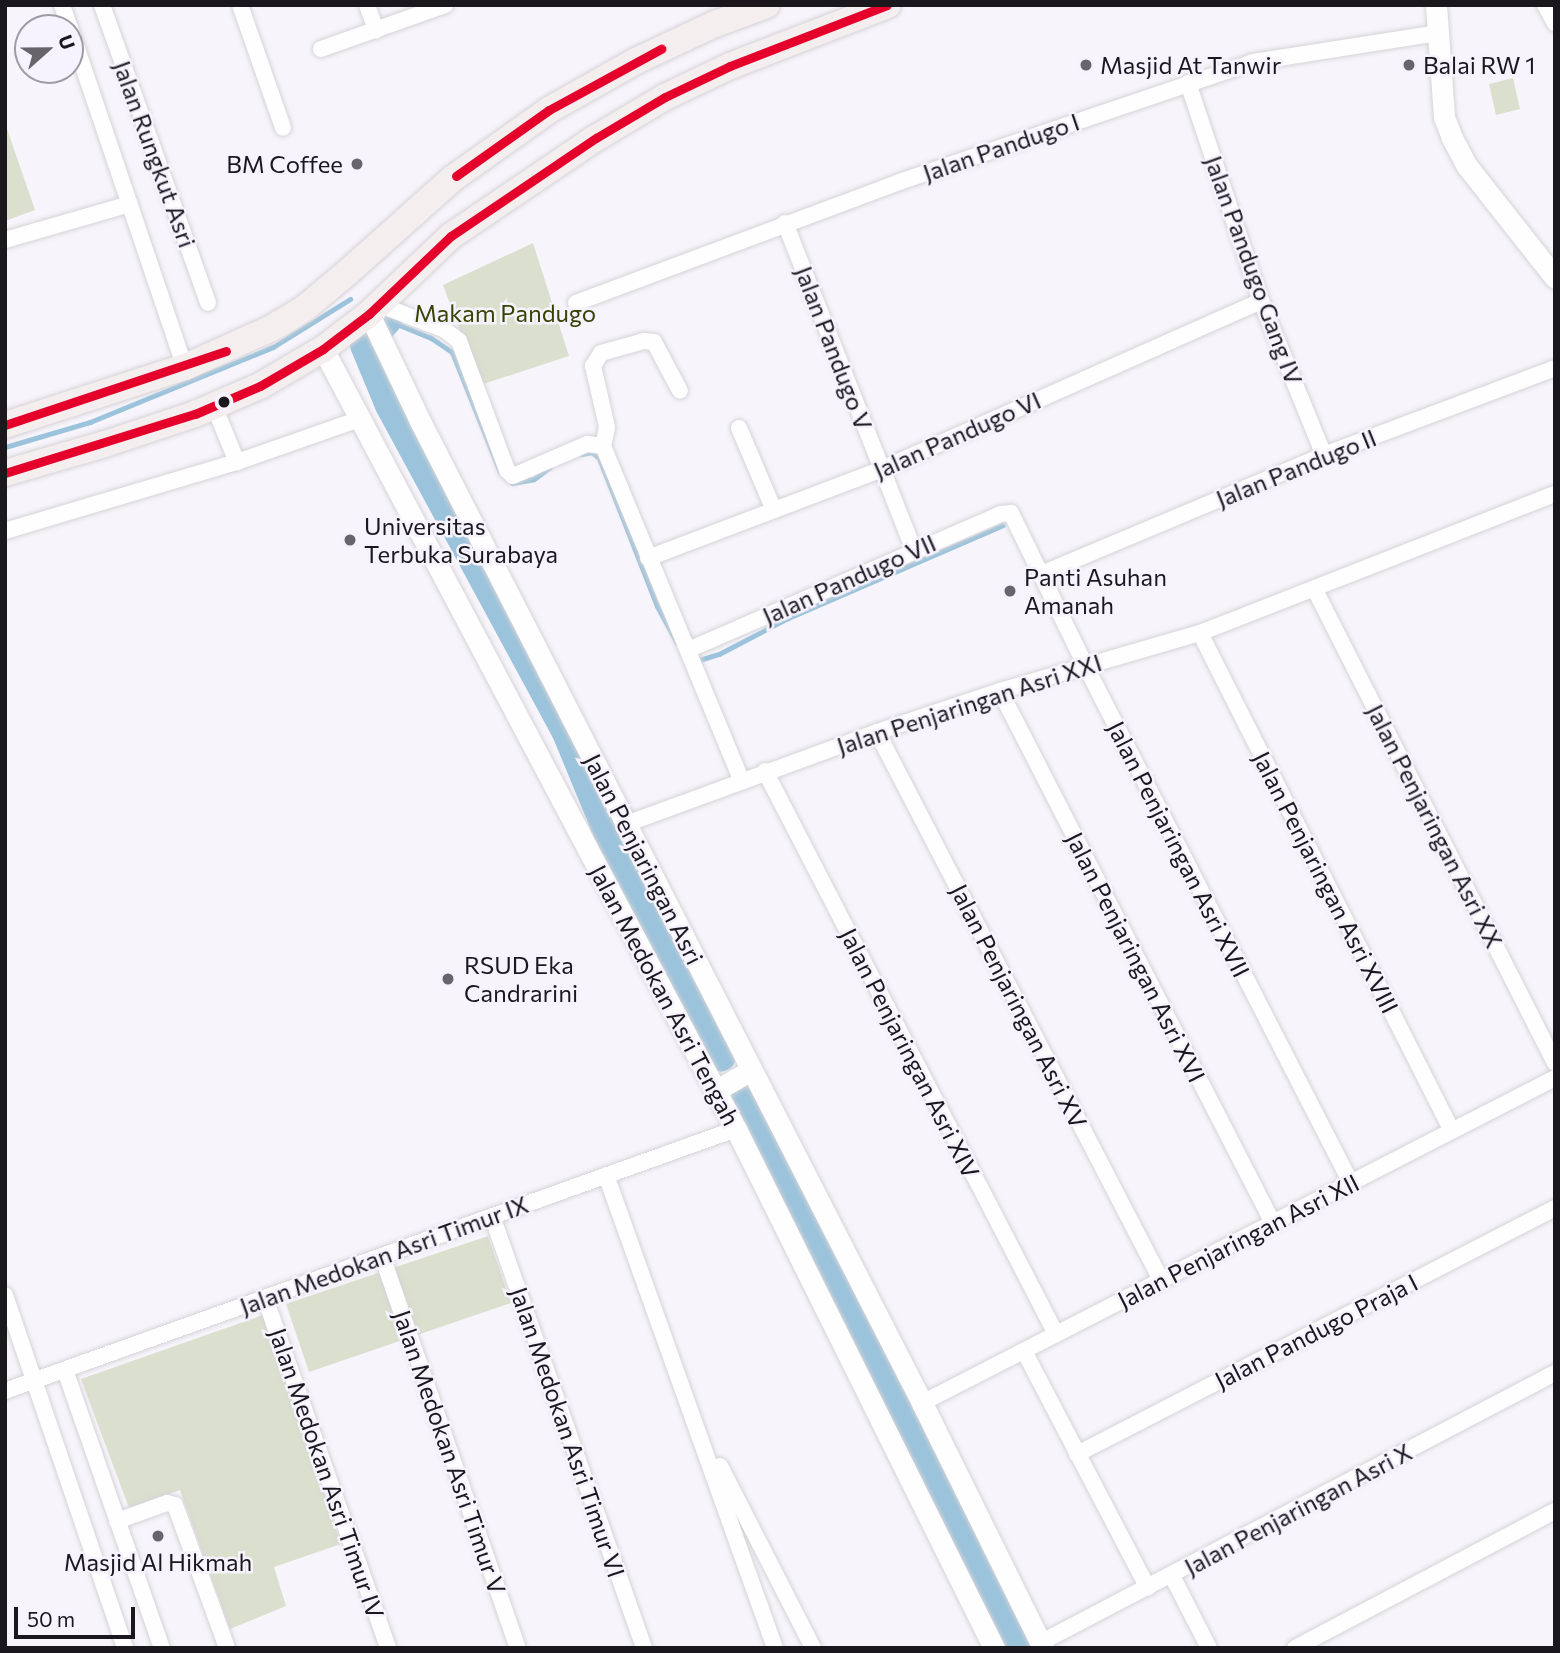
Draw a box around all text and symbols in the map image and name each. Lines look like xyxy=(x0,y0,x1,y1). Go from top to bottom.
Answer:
north arrow xyxy=(14,14,84,84)
text: U xyxy=(54,31,80,53)
place label: Masjid At Tanwir xyxy=(1100,51,1281,79)
place label: Balai RW 1 xyxy=(1423,51,1535,79)
street label: Jalan Rungkut Asri xyxy=(108,57,202,251)
marker: Masjid At Tanwir xyxy=(1078,57,1094,73)
marker: Balai RW 1 xyxy=(1401,57,1417,73)
street label: Jalan Pandugo I xyxy=(919,107,1083,187)
place label: BM Coffee xyxy=(226,150,343,178)
street label: Jalan Pandugo Gang IV xyxy=(1199,152,1309,388)
marker: BM Coffee xyxy=(349,156,365,172)
street label: Jalan Pandugo V xyxy=(789,262,879,434)
park label: Makam Pandugo xyxy=(414,299,596,327)
street label: Jalan Pandugo VI xyxy=(869,385,1045,485)
unlabelled marker xyxy=(217,395,231,409)
street label: Jalan Pandugo II xyxy=(1212,423,1380,513)
place label: Universitas Terbuka Surabaya xyxy=(364,512,558,568)
street label: Jalan Pandugo VII xyxy=(758,528,940,630)
marker: Universitas Terbuka Surabaya xyxy=(342,532,358,548)
place label: Panti Asuhan Amanah xyxy=(1024,563,1167,619)
marker: Panti Asuhan Amanah xyxy=(1002,583,1018,599)
street label: Jalan Penjaringan Asri XXI xyxy=(833,648,1105,760)
street label: Jalan Penjaringan Asri XX xyxy=(1361,699,1509,953)
street label: Jalan Penjaringan Asri XVII xyxy=(1102,716,1256,982)
street label: Jalan Penjaringan Asri XVIII xyxy=(1247,746,1405,1018)
street label: Jalan Penjaringan Asri xyxy=(578,749,710,969)
street label: Jalan Penjaringan Asri XVI xyxy=(1060,827,1212,1087)
street label: Jalan Medokan Asri Tengah xyxy=(584,860,746,1130)
street label: Jalan Penjaringan Asri XV xyxy=(945,879,1093,1133)
street label: Jalan Penjaringan Asri XIV xyxy=(834,923,986,1183)
place label: RSUD Eka Candrarini xyxy=(464,951,578,1007)
marker: RSUD Eka Candrarini xyxy=(438,969,458,989)
street label: Jalan Penjaringan Asri XII xyxy=(1112,1168,1364,1314)
street label: Jalan Medokan Asri Timur IX xyxy=(236,1189,532,1321)
street label: Jalan Pandugo Praja I xyxy=(1210,1267,1422,1395)
street label: Jalan Medokan Asri Timur VI xyxy=(505,1283,631,1581)
street label: Jalan Medokan Asri Timur V xyxy=(388,1306,512,1598)
street label: Jalan Medokan Asri Timur IV xyxy=(264,1324,390,1622)
street label: Jalan Penjaringan Asri X xyxy=(1179,1437,1417,1581)
marker: Masjid Al Hikmah xyxy=(150,1528,166,1544)
place label: Masjid Al Hikmah xyxy=(64,1548,252,1576)
scale bar xyxy=(18,1594,138,1638)
text: 50 m xyxy=(27,1606,75,1631)

